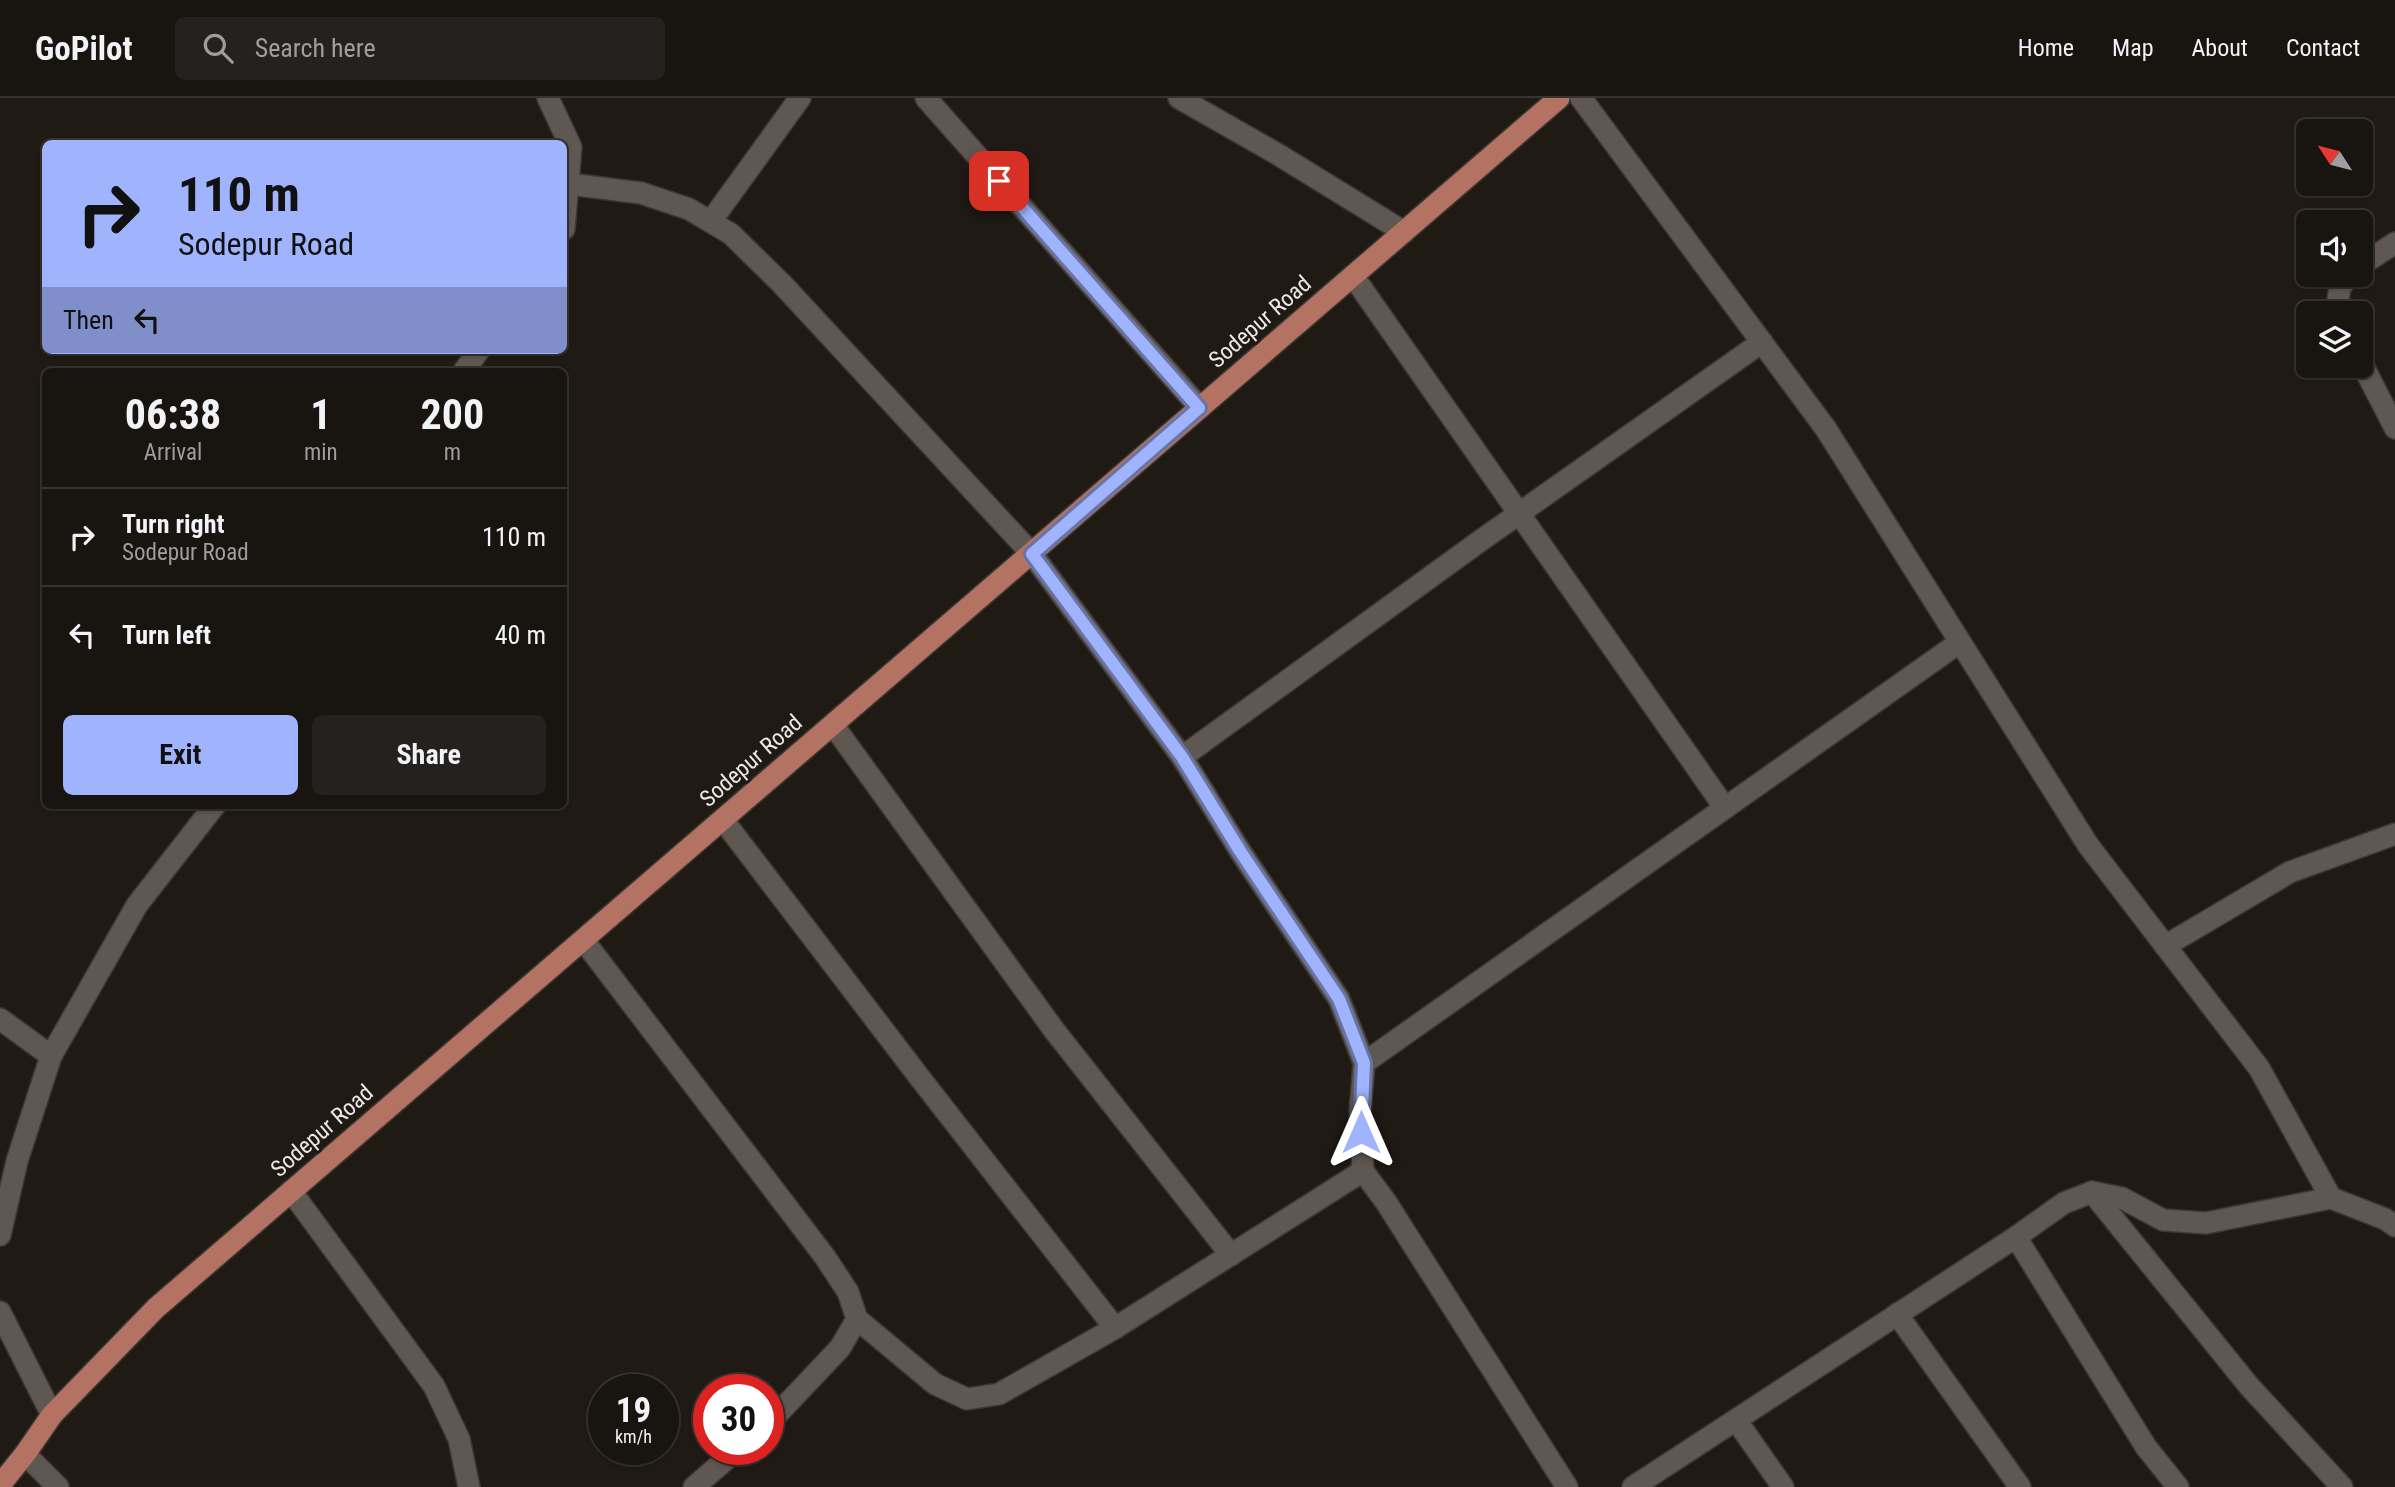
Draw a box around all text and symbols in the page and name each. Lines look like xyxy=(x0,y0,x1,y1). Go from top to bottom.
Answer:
search box xyxy=(175,17,665,80)
text: GoPilot xyxy=(35,29,133,68)
icon: search xyxy=(199,29,237,67)
text: Search here xyxy=(255,33,376,63)
text: Home xyxy=(2018,34,2074,62)
text: Map xyxy=(2112,34,2154,62)
text: About xyxy=(2192,34,2248,62)
text: Contact xyxy=(2286,34,2360,62)
north arrow xyxy=(2296,119,2373,196)
map controls xyxy=(2296,119,2373,378)
pin xyxy=(969,151,1029,211)
icon: arrive xyxy=(980,162,1018,200)
text: 110 m xyxy=(178,166,300,223)
icon: right xyxy=(63,168,154,259)
button: sound xyxy=(2296,210,2373,287)
text: Sodepur Road xyxy=(178,225,354,263)
street label: Sodepur Road xyxy=(1203,270,1317,374)
icon: left xyxy=(128,301,166,339)
button: layers xyxy=(2296,301,2373,378)
text: Then xyxy=(63,305,114,335)
text: 06:38 xyxy=(125,390,221,439)
text: 1 xyxy=(310,390,331,439)
text: 200 xyxy=(420,390,484,439)
text: Arrival xyxy=(144,439,202,466)
text: min xyxy=(304,439,338,466)
text: m xyxy=(444,439,461,466)
text: Turn right xyxy=(122,509,224,539)
icon: right xyxy=(63,518,101,556)
text: 110 m xyxy=(482,522,546,552)
text: Sodepur Road xyxy=(122,539,249,566)
icon: left xyxy=(63,616,101,654)
text: Turn left xyxy=(122,620,211,650)
text: 40 m xyxy=(495,620,546,650)
street label: Sodepur Road xyxy=(694,709,808,813)
button: Exit xyxy=(63,715,298,795)
button: Share xyxy=(312,715,546,795)
street label: Sodepur Road xyxy=(265,1079,379,1183)
position arrow xyxy=(1324,1095,1398,1169)
speed limit sign: 30 xyxy=(693,1374,784,1465)
text: 19 xyxy=(616,1390,651,1431)
text: km/h xyxy=(615,1426,652,1447)

